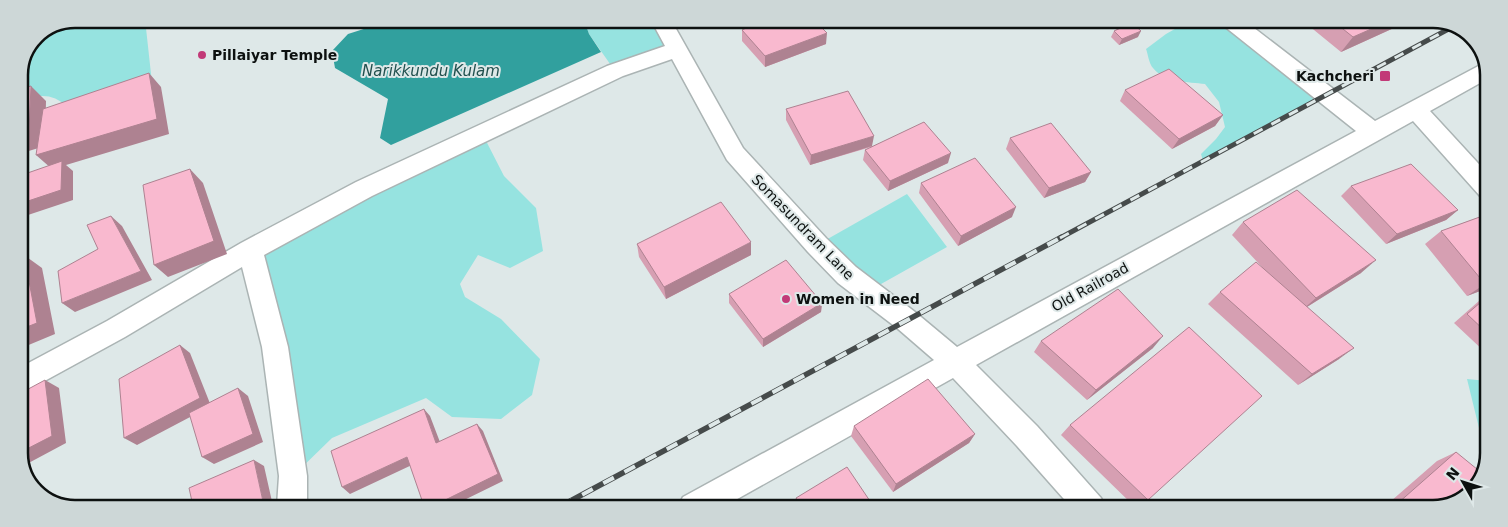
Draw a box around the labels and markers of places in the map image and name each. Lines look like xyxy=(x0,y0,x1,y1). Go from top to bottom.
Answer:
place label: Pillaiyar Temple xyxy=(212,47,337,63)
marker: Pillaiyar Temple xyxy=(196,49,208,61)
place label: Kachcheri xyxy=(1296,68,1374,84)
marker: Kachcheri xyxy=(1378,69,1392,83)
place label: Women in Need xyxy=(796,291,920,307)
marker: Women in Need xyxy=(780,293,792,305)

